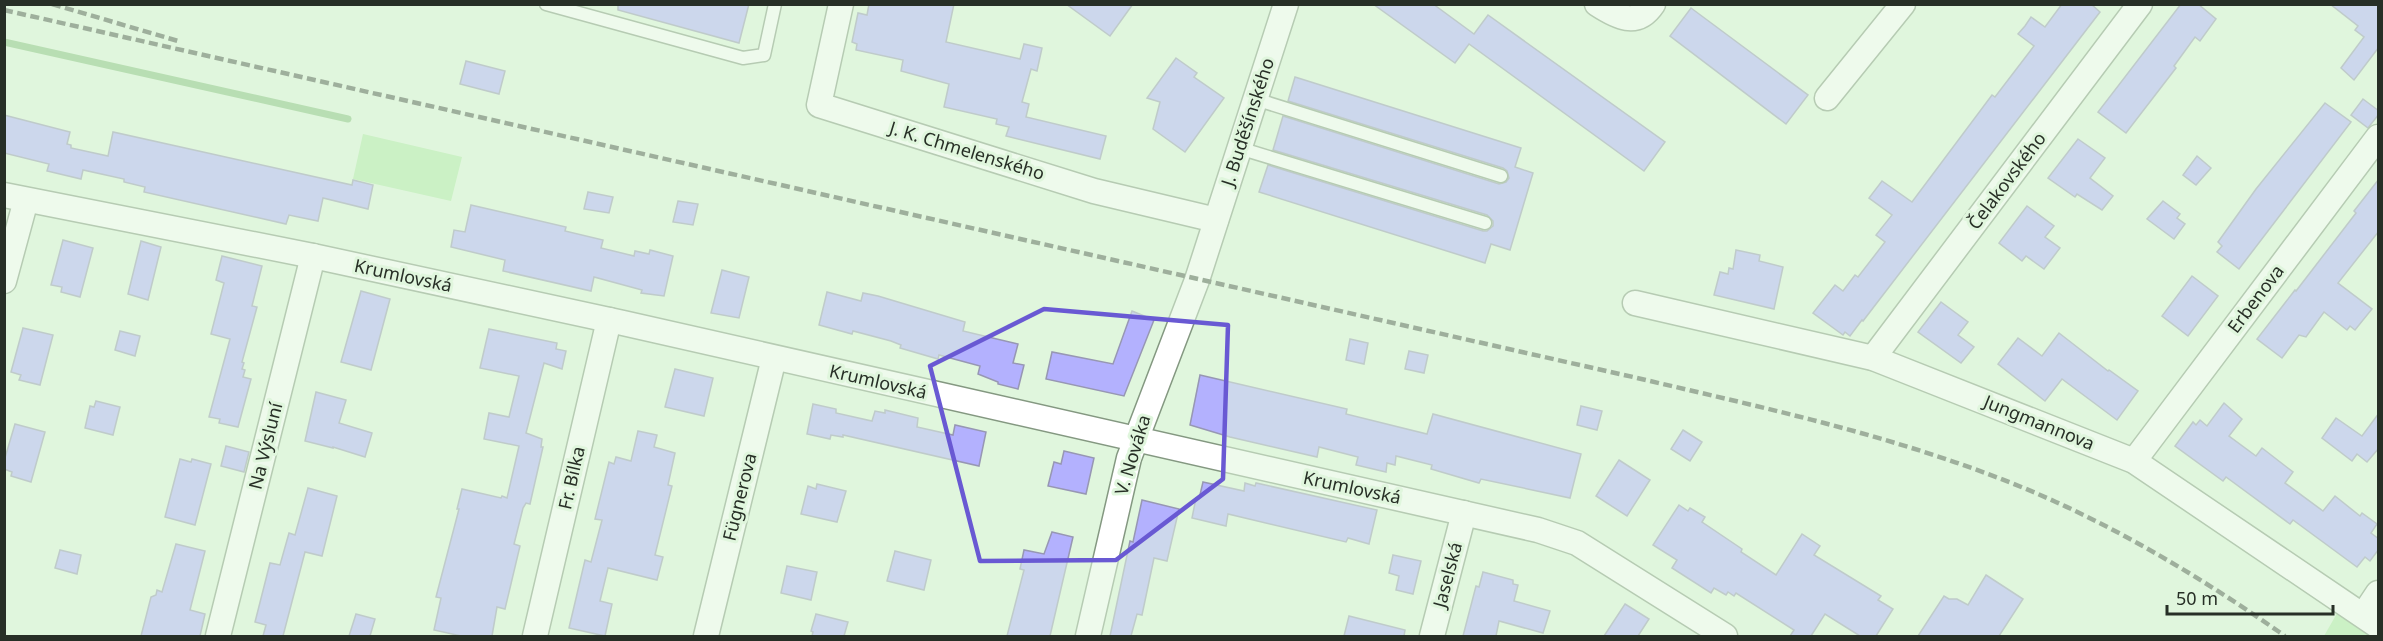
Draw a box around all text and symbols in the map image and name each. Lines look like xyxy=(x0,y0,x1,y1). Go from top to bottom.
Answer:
street label: J. Buděšínského xyxy=(1214,55,1279,191)
street label: J. K. Chmelenského xyxy=(885,114,1048,185)
street label: Čelakovského xyxy=(1962,127,2051,234)
street label: Krumlovská xyxy=(352,253,454,297)
street label: Erbenova xyxy=(2222,259,2289,337)
street label: Krumlovská xyxy=(827,358,929,404)
street label: Jungmannova xyxy=(1979,388,2098,455)
street label: Na Výsluní xyxy=(243,400,287,492)
street label: V. Nováka xyxy=(1108,412,1156,498)
street label: Fr. Bílka xyxy=(552,444,590,512)
street label: Fügnerova xyxy=(717,450,762,543)
street label: Krumlovská xyxy=(1301,465,1403,509)
street label: Jaselská xyxy=(1426,539,1467,612)
scale bar xyxy=(2167,578,2334,616)
text: 50 m xyxy=(2176,586,2218,610)

